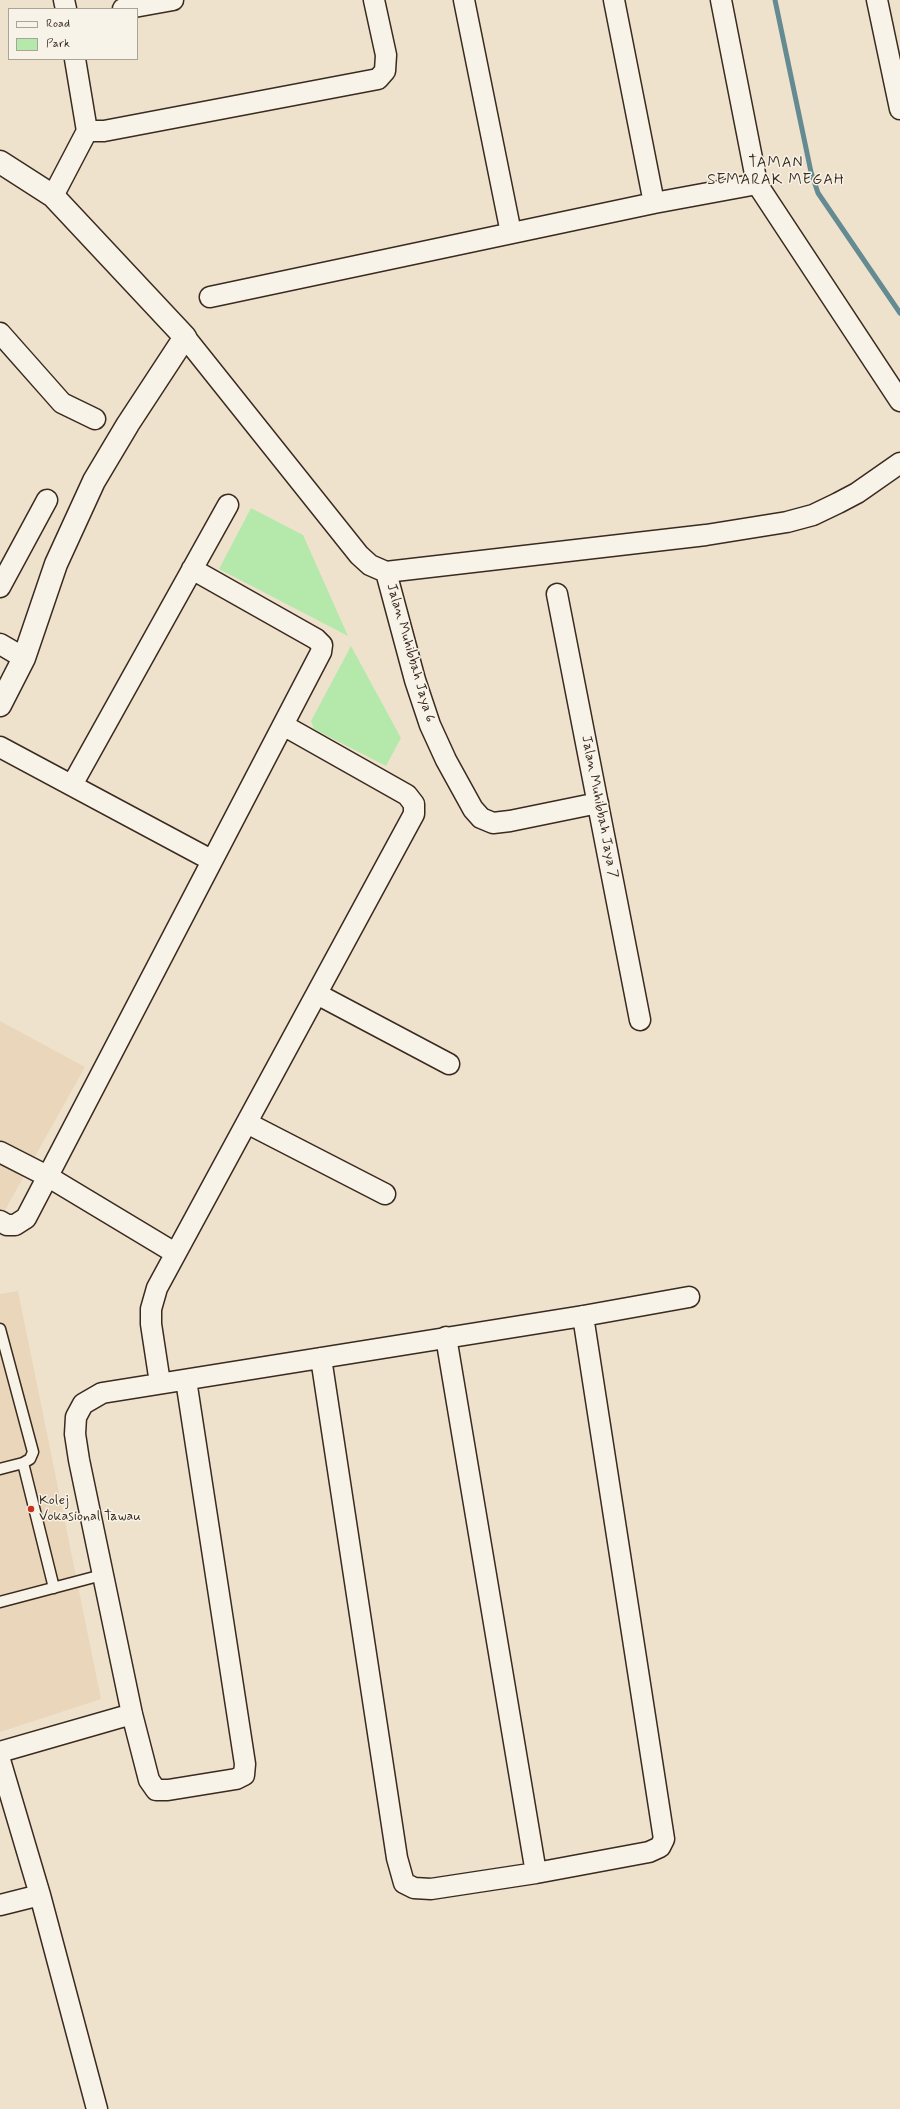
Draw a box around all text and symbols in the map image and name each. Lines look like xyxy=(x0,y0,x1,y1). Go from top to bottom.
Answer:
legend xyxy=(8,8,138,60)
text: Road xyxy=(46,16,70,32)
text: Park xyxy=(46,36,70,52)
district label: TAMAN SEMARAK MEGAH xyxy=(706,155,846,190)
street label: Jalan Muhibbah Jaya 6 xyxy=(382,582,438,724)
street label: Jalan Muhibbah Jaya 7 xyxy=(577,734,621,880)
place label: Kolej Vokasional Tawau xyxy=(39,1493,141,1526)
marker: Kolej Vokasional Tawau xyxy=(26,1504,36,1514)

